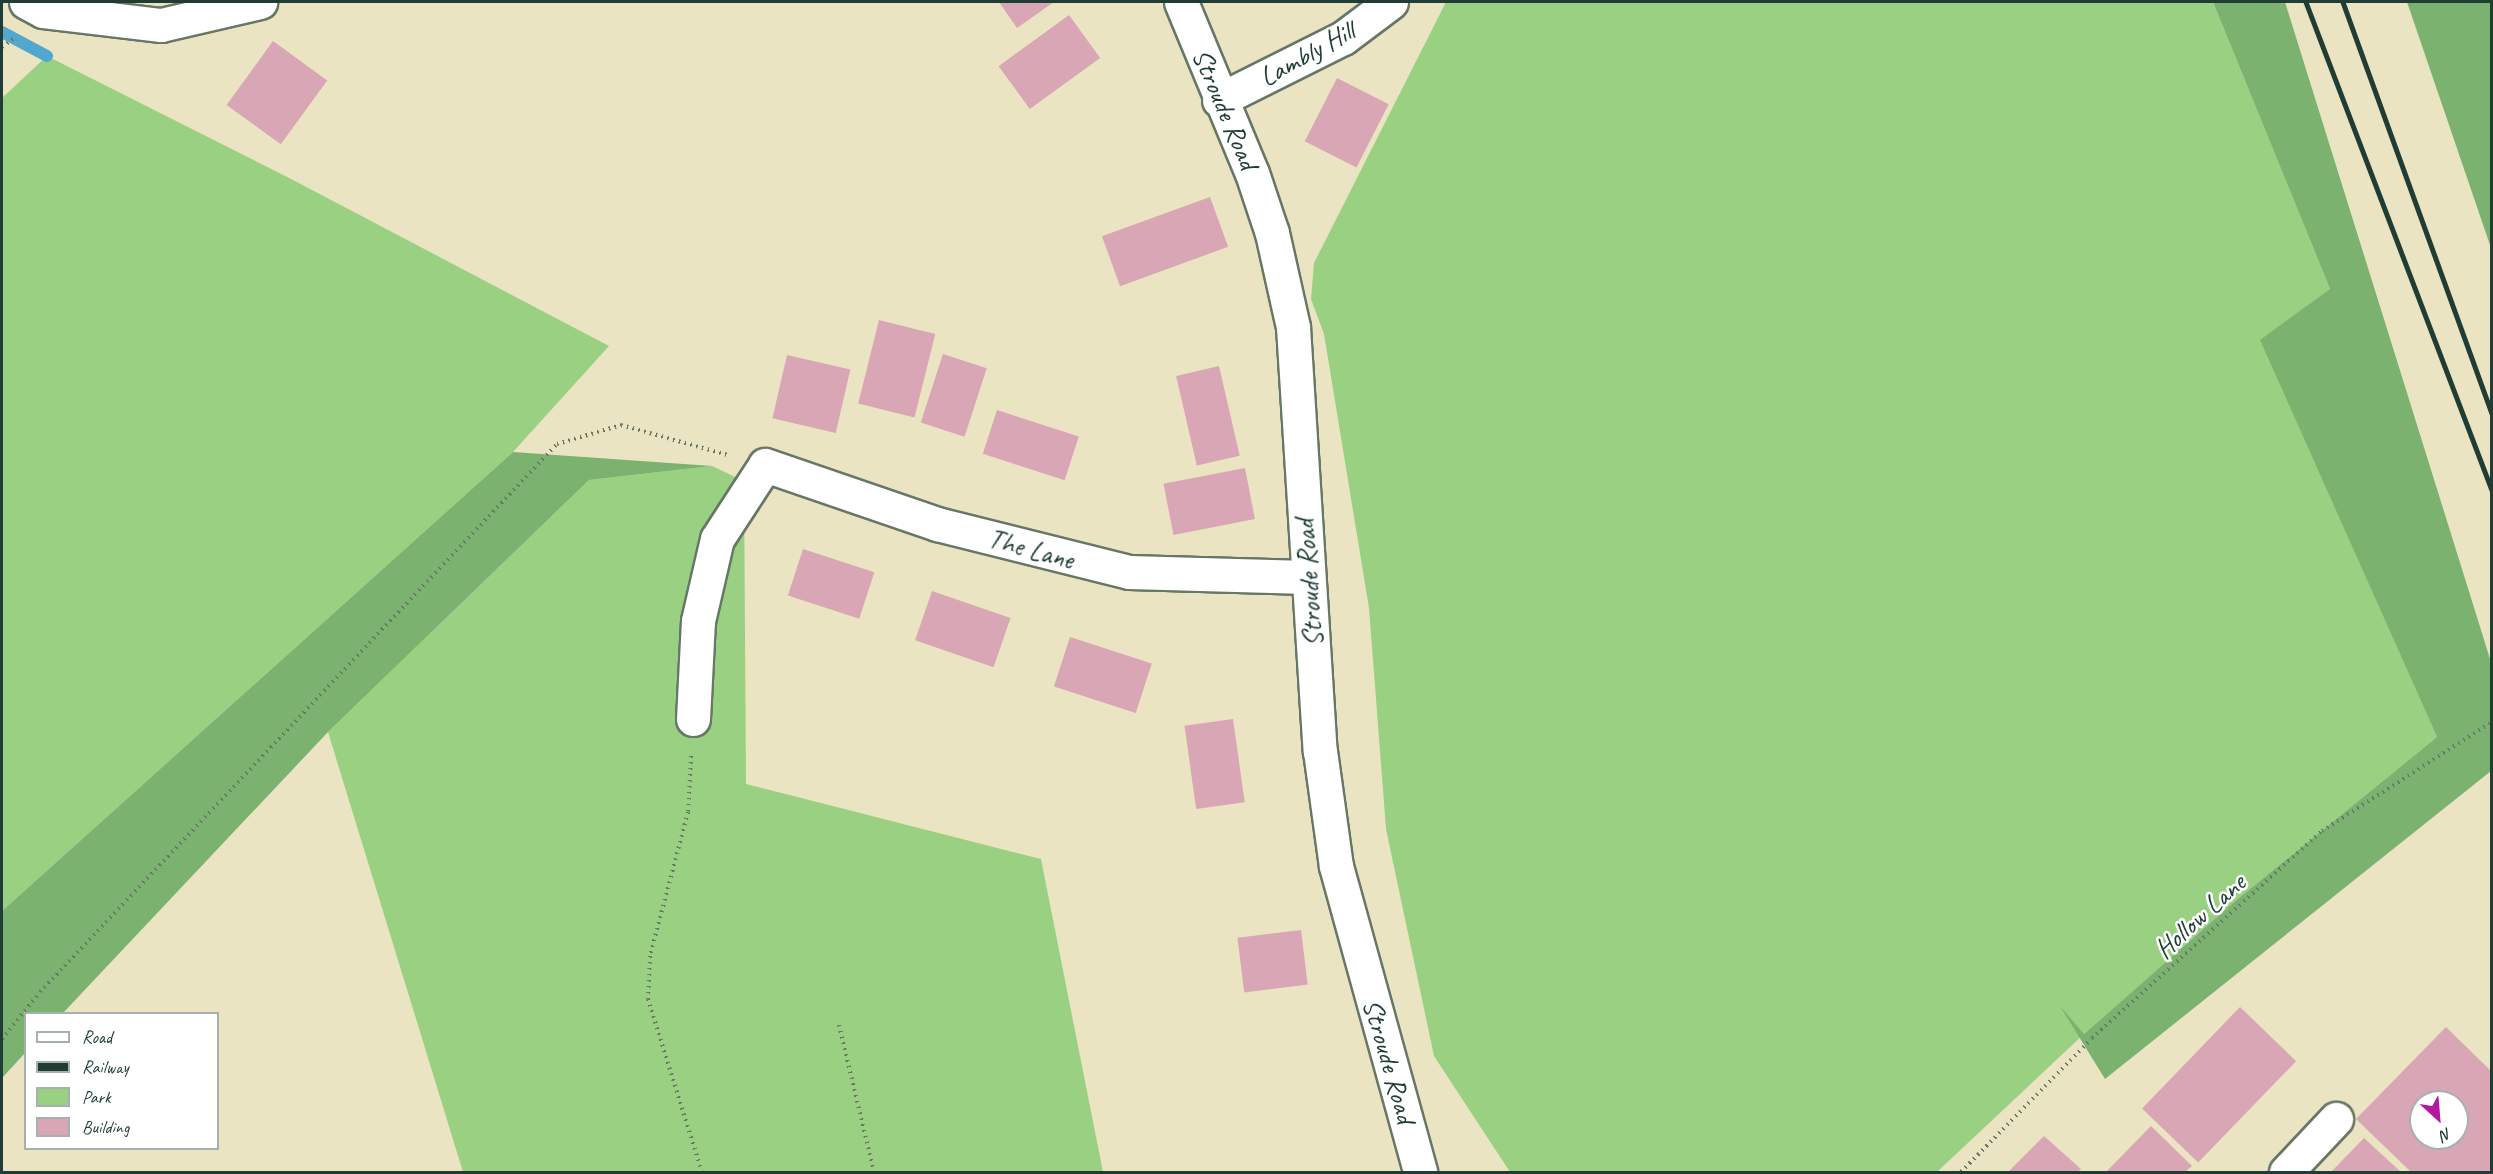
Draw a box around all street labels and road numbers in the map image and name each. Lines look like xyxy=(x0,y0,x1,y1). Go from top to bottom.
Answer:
street label: Lambly Hill xyxy=(1253,14,1361,94)
street label: Stroude Road xyxy=(1185,44,1265,174)
street label: Stroude Road xyxy=(1288,518,1330,648)
street label: The Lane xyxy=(984,521,1078,577)
street label: Hollow Lane xyxy=(2147,866,2253,966)
street label: Stroude Road xyxy=(1355,995,1423,1127)

